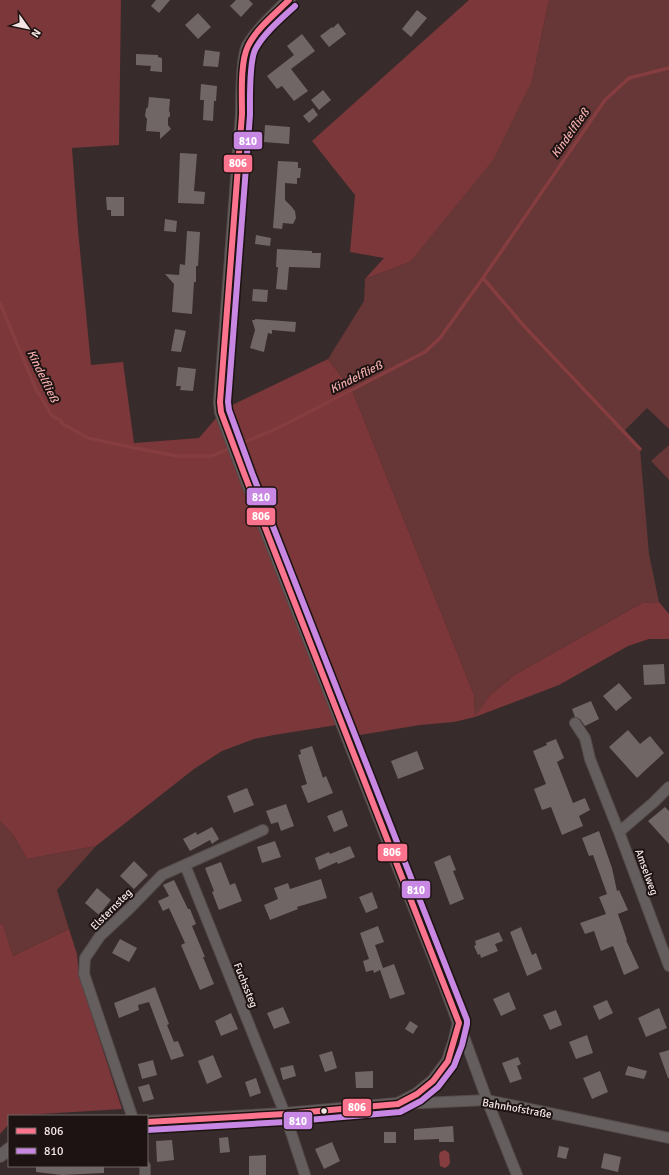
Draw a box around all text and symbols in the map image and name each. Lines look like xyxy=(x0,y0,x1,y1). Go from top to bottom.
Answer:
north arrow xyxy=(8,8,48,48)
text: N xyxy=(28,26,44,40)
water label: Kindelfließ xyxy=(548,104,594,161)
line badge: 810 xyxy=(233,131,263,150)
text: 810 xyxy=(239,135,257,148)
line badge: 806 xyxy=(223,154,253,173)
text: 806 xyxy=(229,157,247,170)
water label: Kindelfließ xyxy=(23,347,62,406)
water label: Kindelfließ xyxy=(327,357,386,397)
line badge: 810 xyxy=(246,487,277,506)
text: 810 xyxy=(252,491,270,504)
line badge: 806 xyxy=(246,507,276,526)
text: 806 xyxy=(252,510,270,523)
line badge: 806 xyxy=(377,843,408,862)
text: 806 xyxy=(383,846,401,859)
street label: Amselweg xyxy=(632,847,661,897)
line badge: 810 xyxy=(401,880,431,899)
text: 810 xyxy=(407,884,425,897)
street label: Elsternsteg xyxy=(88,886,135,933)
street label: Fuchssteg xyxy=(231,961,260,1010)
street label: Bahnhofstraße xyxy=(481,1096,553,1121)
line badge: 806 xyxy=(342,1098,372,1117)
text: 806 xyxy=(348,1101,366,1114)
unlabelled marker xyxy=(319,1106,329,1116)
line badge: 810 xyxy=(283,1111,313,1130)
legend xyxy=(8,1115,148,1167)
text: 810 xyxy=(289,1115,307,1128)
text: 806 xyxy=(44,1124,63,1139)
text: 810 xyxy=(44,1144,63,1159)

